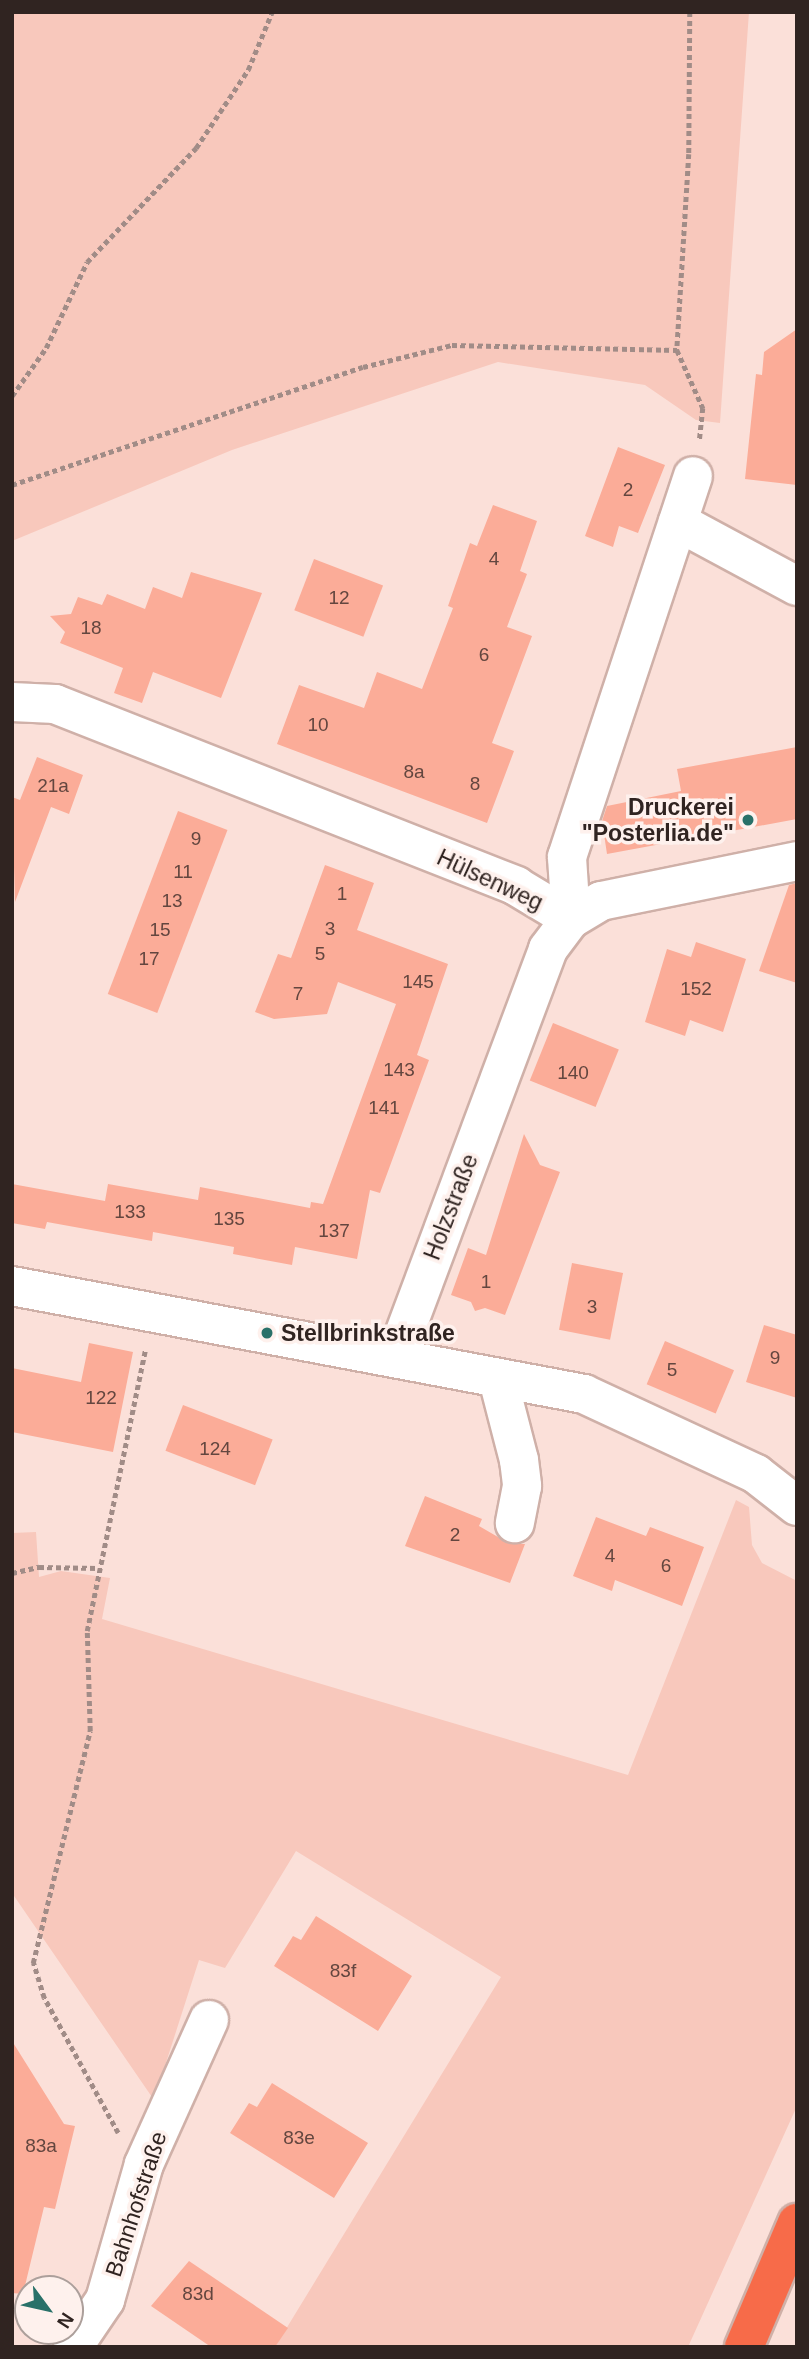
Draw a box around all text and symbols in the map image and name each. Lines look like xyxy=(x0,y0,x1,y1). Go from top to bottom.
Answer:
house number: 2 xyxy=(623,479,633,501)
house number: 4 xyxy=(489,548,499,570)
house number: 12 xyxy=(328,587,350,609)
house number: 18 xyxy=(80,617,102,639)
house number: 6 xyxy=(479,644,489,666)
house number: 10 xyxy=(307,714,329,736)
house number: 8a xyxy=(403,761,425,783)
house number: 8 xyxy=(470,773,480,795)
house number: 21a xyxy=(37,775,69,797)
place label: Druckerei "Posterlia.de" xyxy=(582,793,734,847)
marker: Druckerei "Posterlia.de" xyxy=(740,812,756,828)
house number: 9 xyxy=(191,828,201,850)
street label: Hülsenweg xyxy=(433,843,547,917)
house number: 11 xyxy=(173,861,193,883)
house number: 1 xyxy=(337,883,347,905)
house number: 13 xyxy=(161,890,183,912)
house number: 3 xyxy=(325,918,335,940)
house number: 15 xyxy=(149,919,171,941)
house number: 5 xyxy=(315,943,325,965)
house number: 17 xyxy=(138,948,160,970)
house number: 145 xyxy=(402,971,434,993)
house number: 152 xyxy=(680,978,712,1000)
house number: 7 xyxy=(293,983,303,1005)
house number: 143 xyxy=(383,1059,415,1081)
house number: 140 xyxy=(557,1062,589,1084)
house number: 141 xyxy=(368,1097,400,1119)
street label: Holzstraße xyxy=(418,1150,484,1264)
house number: 133 xyxy=(114,1201,146,1223)
house number: 135 xyxy=(213,1208,245,1230)
house number: 137 xyxy=(318,1220,350,1242)
house number: 1 xyxy=(481,1271,491,1293)
house number: 3 xyxy=(587,1296,597,1318)
place label: Stellbrinkstraße xyxy=(281,1319,455,1347)
marker: Stellbrinkstraße xyxy=(259,1325,275,1341)
house number: 9 xyxy=(770,1347,780,1369)
house number: 5 xyxy=(667,1359,677,1381)
house number: 122 xyxy=(85,1387,117,1409)
house number: 124 xyxy=(199,1438,231,1460)
house number: 2 xyxy=(450,1524,460,1546)
house number: 4 xyxy=(605,1545,615,1567)
house number: 6 xyxy=(661,1555,671,1577)
house number: 83f xyxy=(330,1960,356,1982)
house number: 83e xyxy=(283,2127,315,2149)
street label: Bahnhofstraße xyxy=(100,2128,172,2280)
house number: 83a xyxy=(25,2135,57,2157)
north arrow xyxy=(14,2275,84,2345)
house number: 83d xyxy=(182,2283,214,2305)
text: N xyxy=(53,2309,78,2332)

